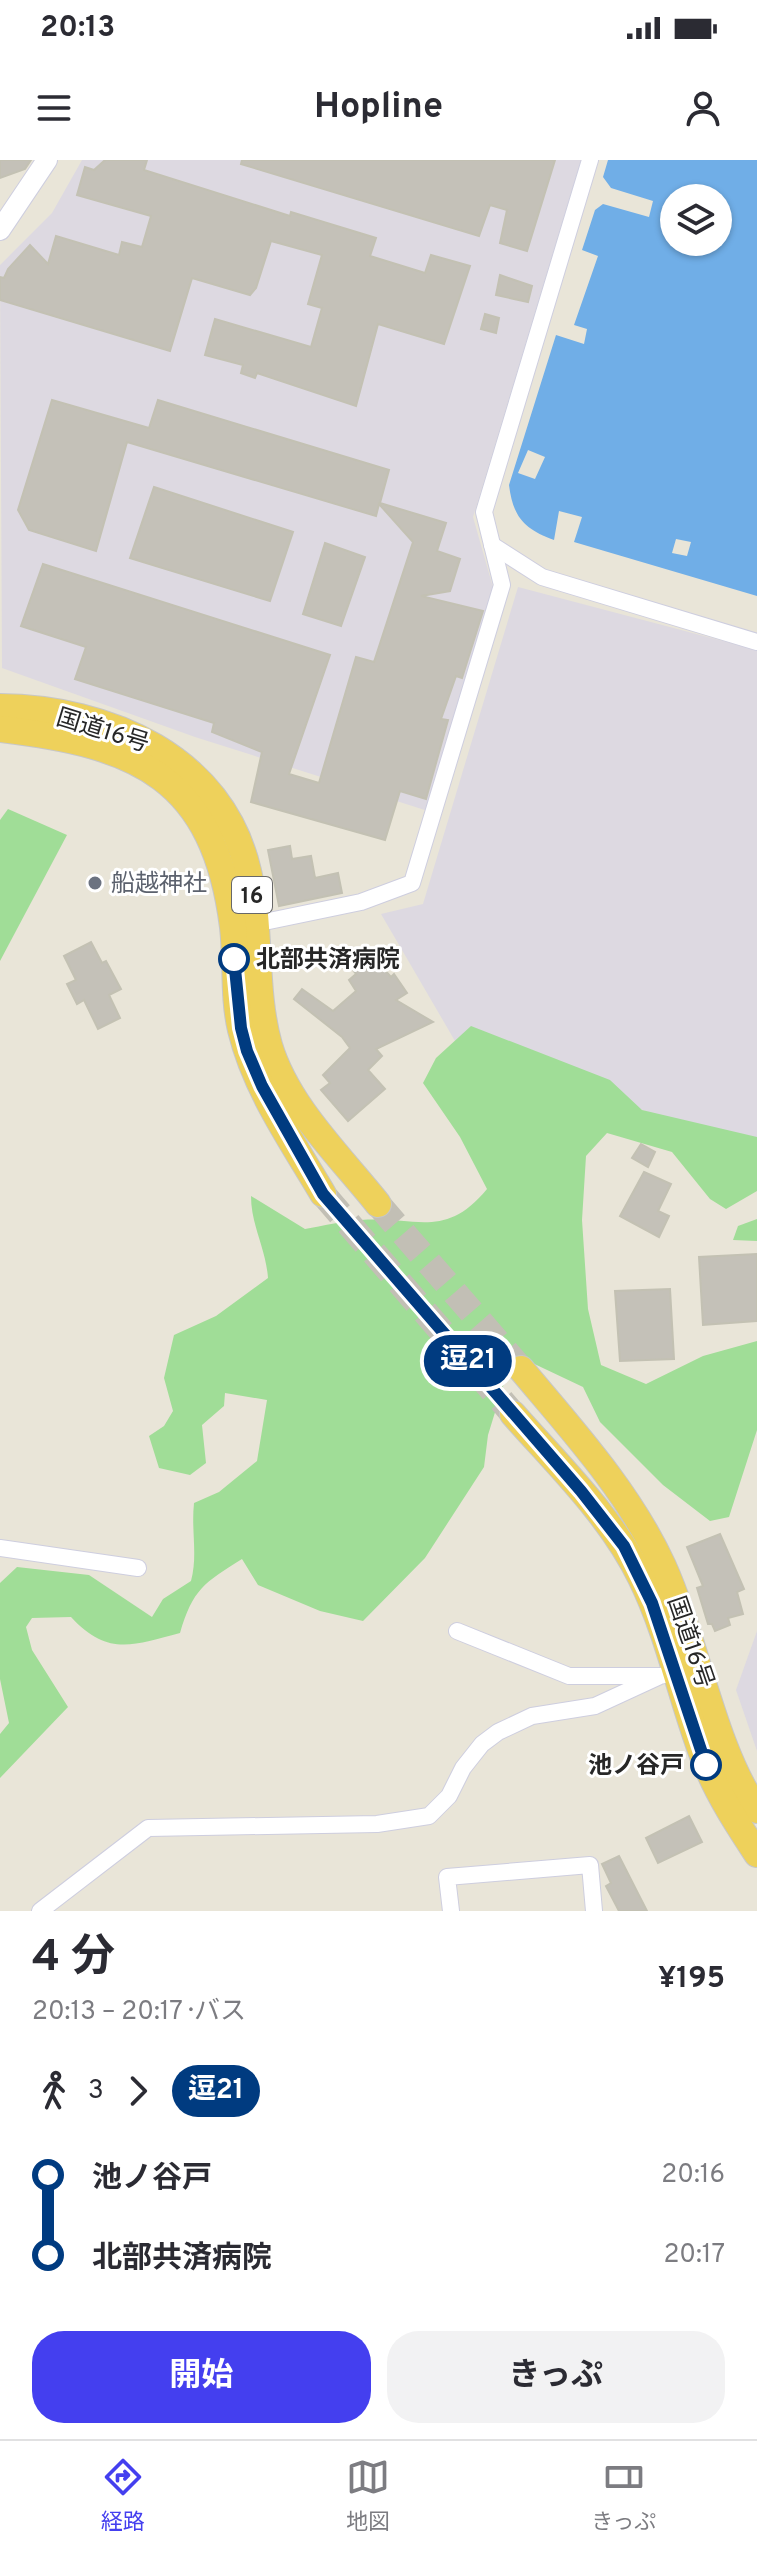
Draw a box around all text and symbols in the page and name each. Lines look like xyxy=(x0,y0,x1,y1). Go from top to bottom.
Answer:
text: 20:13 xyxy=(40,10,115,47)
text: Hopline xyxy=(314,85,443,131)
icon: menu xyxy=(32,86,76,130)
icon: person xyxy=(681,86,725,130)
map controls xyxy=(660,184,732,256)
button: layers xyxy=(660,184,732,256)
street label: 国道16号 xyxy=(52,704,152,760)
place label: 船越神社 xyxy=(111,870,207,900)
marker: 船越神社 xyxy=(86,874,104,892)
road number: 16 xyxy=(232,877,272,913)
marker: 北部共済病院 xyxy=(219,944,249,974)
place label: 北部共済病院 xyxy=(256,946,400,976)
line badge: 逗21 xyxy=(422,1335,514,1387)
text: 逗21 xyxy=(440,1343,496,1379)
street label: 国道16号 xyxy=(659,1593,719,1693)
marker: 池ノ谷戸 xyxy=(691,1750,721,1780)
place label: 池ノ谷戸 xyxy=(588,1752,684,1782)
text: 4 分 xyxy=(32,1931,115,1987)
text: ¥195 xyxy=(658,1961,725,1998)
text: 20:13 – 20:17 · バス xyxy=(32,1996,246,2029)
icon: walk xyxy=(32,2069,76,2113)
icon: forward xyxy=(116,2069,160,2113)
text: 逗21 xyxy=(188,2073,244,2109)
text: 3 xyxy=(88,2075,104,2108)
text: 20:16 xyxy=(661,2159,725,2192)
text: 池ノ谷戸 xyxy=(92,2161,212,2198)
text: 20:17 xyxy=(663,2239,725,2272)
text: 北部共済病院 xyxy=(92,2241,272,2278)
button: 開始 xyxy=(32,2331,371,2423)
button: きっぷ xyxy=(387,2331,725,2423)
tab: 経路 xyxy=(101,2455,145,2537)
tab: 地図 xyxy=(346,2455,390,2537)
tab: きっぷ xyxy=(591,2455,656,2537)

